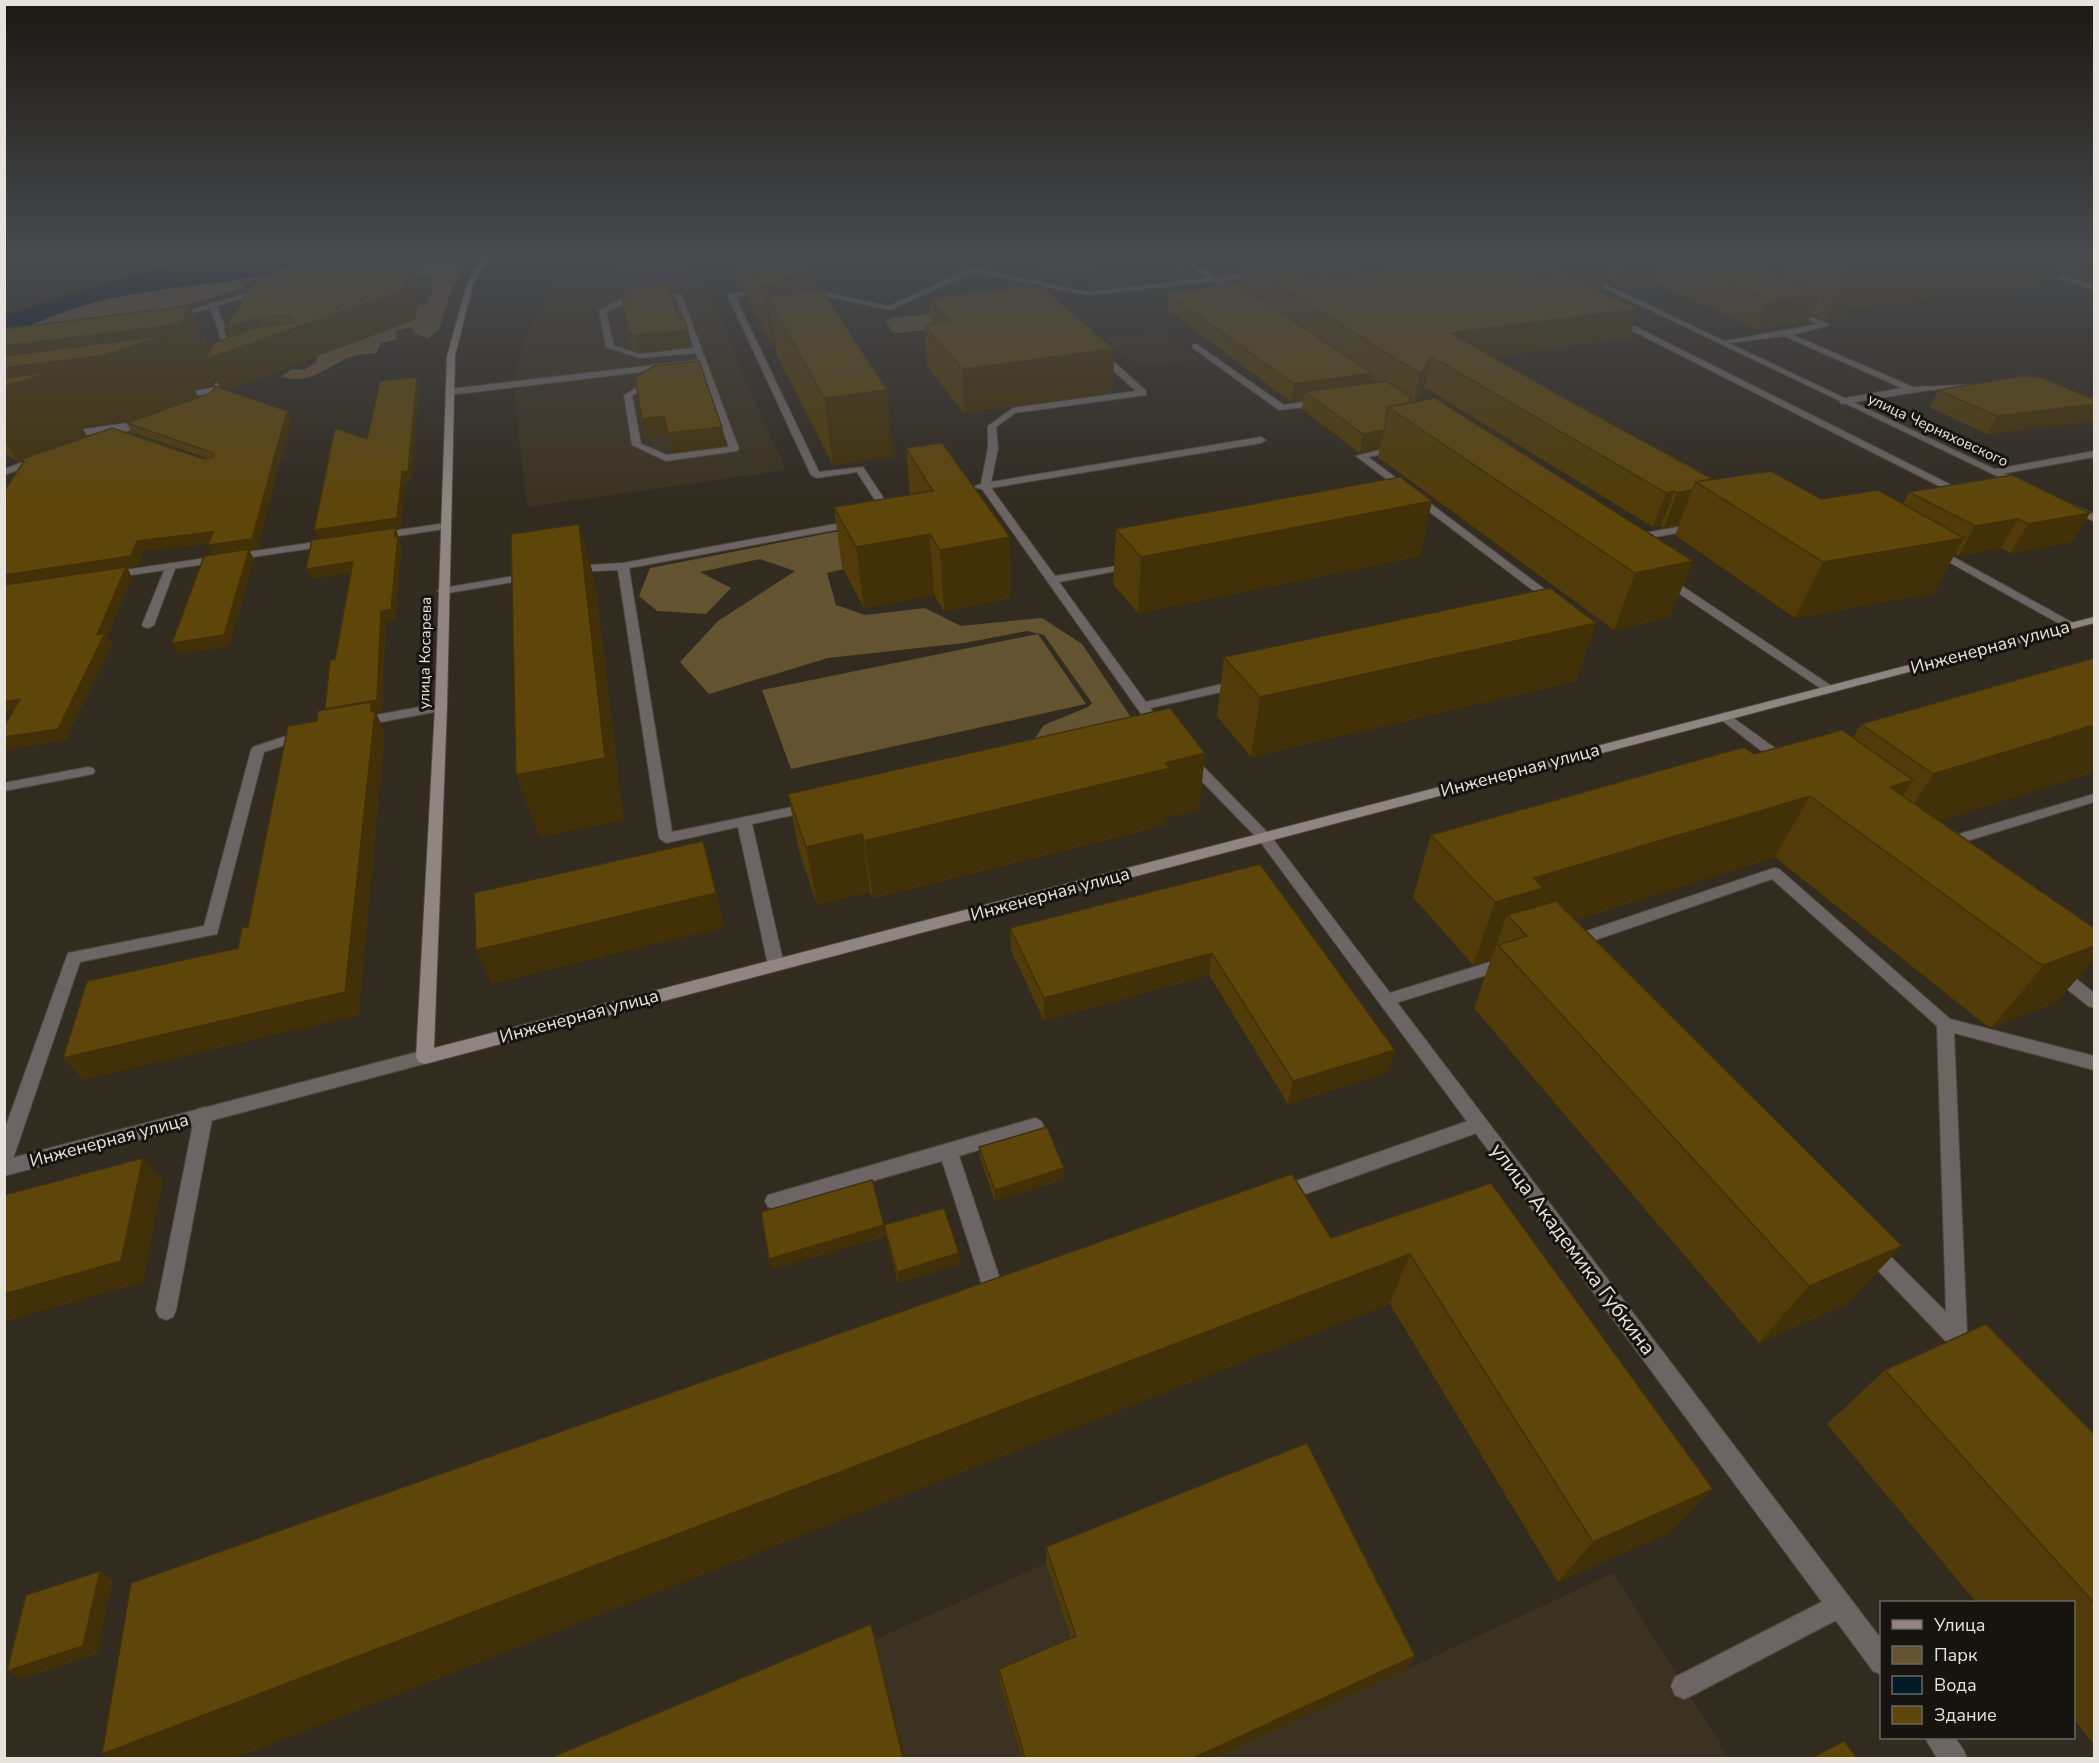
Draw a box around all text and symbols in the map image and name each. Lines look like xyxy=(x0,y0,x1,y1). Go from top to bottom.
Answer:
street label: улица Черняховского xyxy=(1865,389,2011,471)
street label: улица Косарева xyxy=(414,597,436,709)
street label: Инженерная улица xyxy=(1908,614,2072,680)
street label: Инженерная улица xyxy=(1438,737,1602,803)
street label: Инженерная улица xyxy=(968,861,1132,927)
street label: Инженерная улица xyxy=(497,983,661,1049)
street label: Инженерная улица xyxy=(27,1107,191,1173)
street label: улица Академика Губкина xyxy=(1484,1137,1662,1361)
legend xyxy=(1880,1601,2075,1739)
text: Улица xyxy=(1933,1613,1985,1637)
text: Парк xyxy=(1934,1643,1978,1667)
text: Вода xyxy=(1934,1673,1977,1697)
text: Здание xyxy=(1934,1703,1997,1727)

